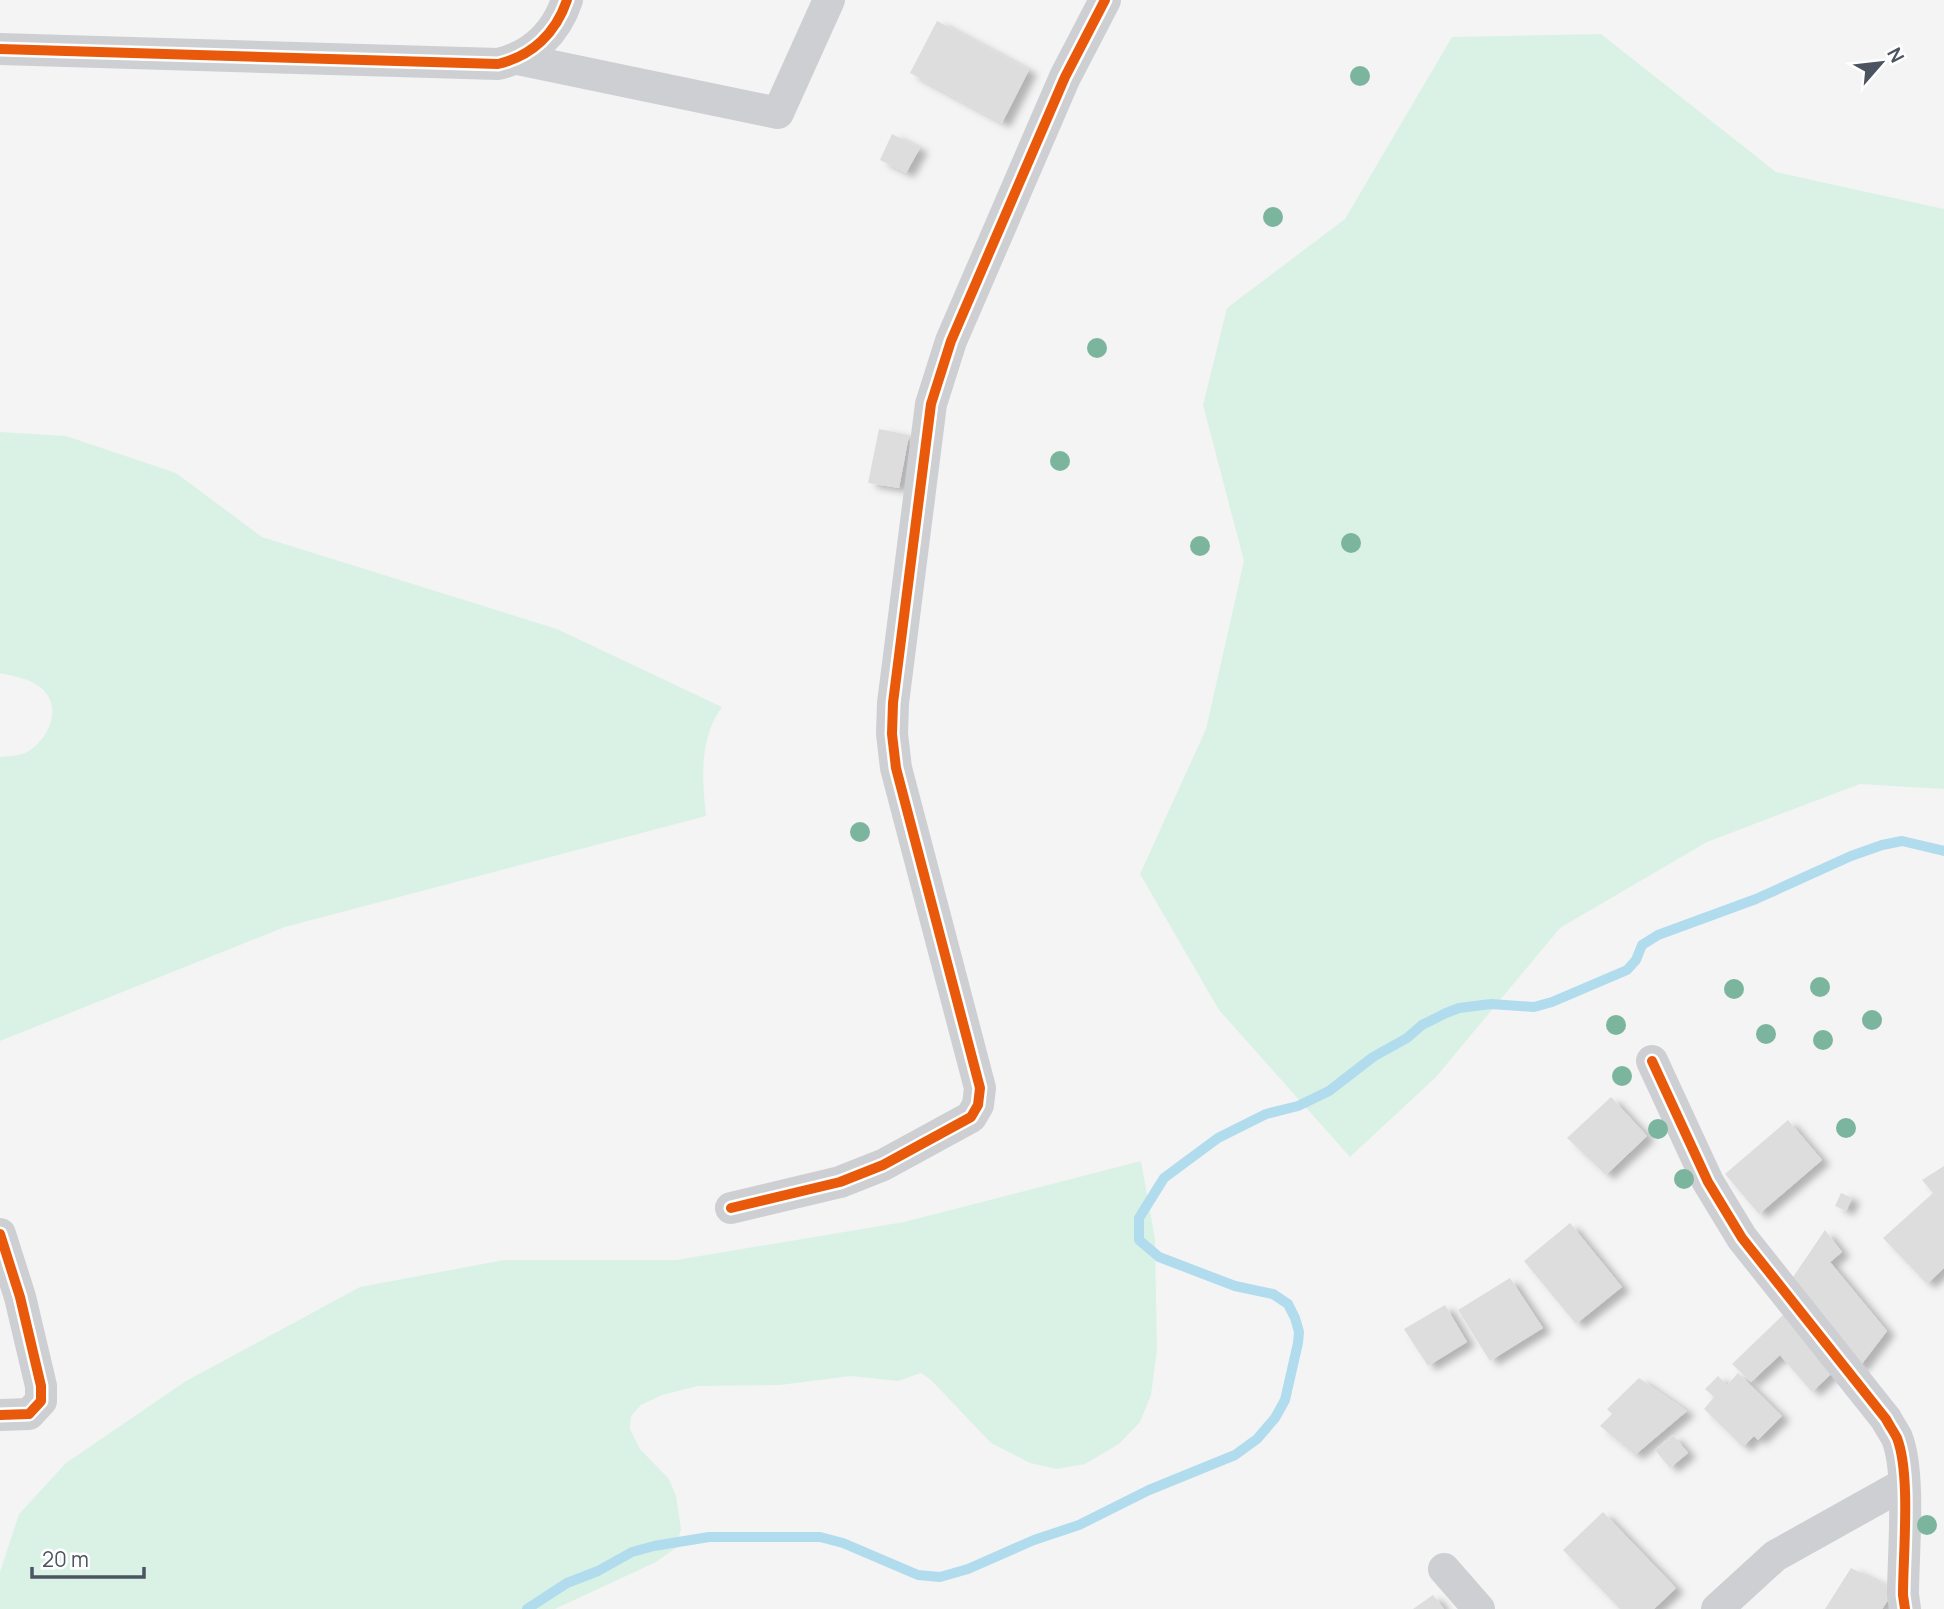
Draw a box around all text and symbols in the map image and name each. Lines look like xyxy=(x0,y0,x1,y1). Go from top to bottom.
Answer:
north arrow xyxy=(1846,28,1916,98)
text: N xyxy=(1881,43,1911,67)
scale bar xyxy=(32,1536,144,1580)
text: 20 m xyxy=(42,1545,89,1573)

